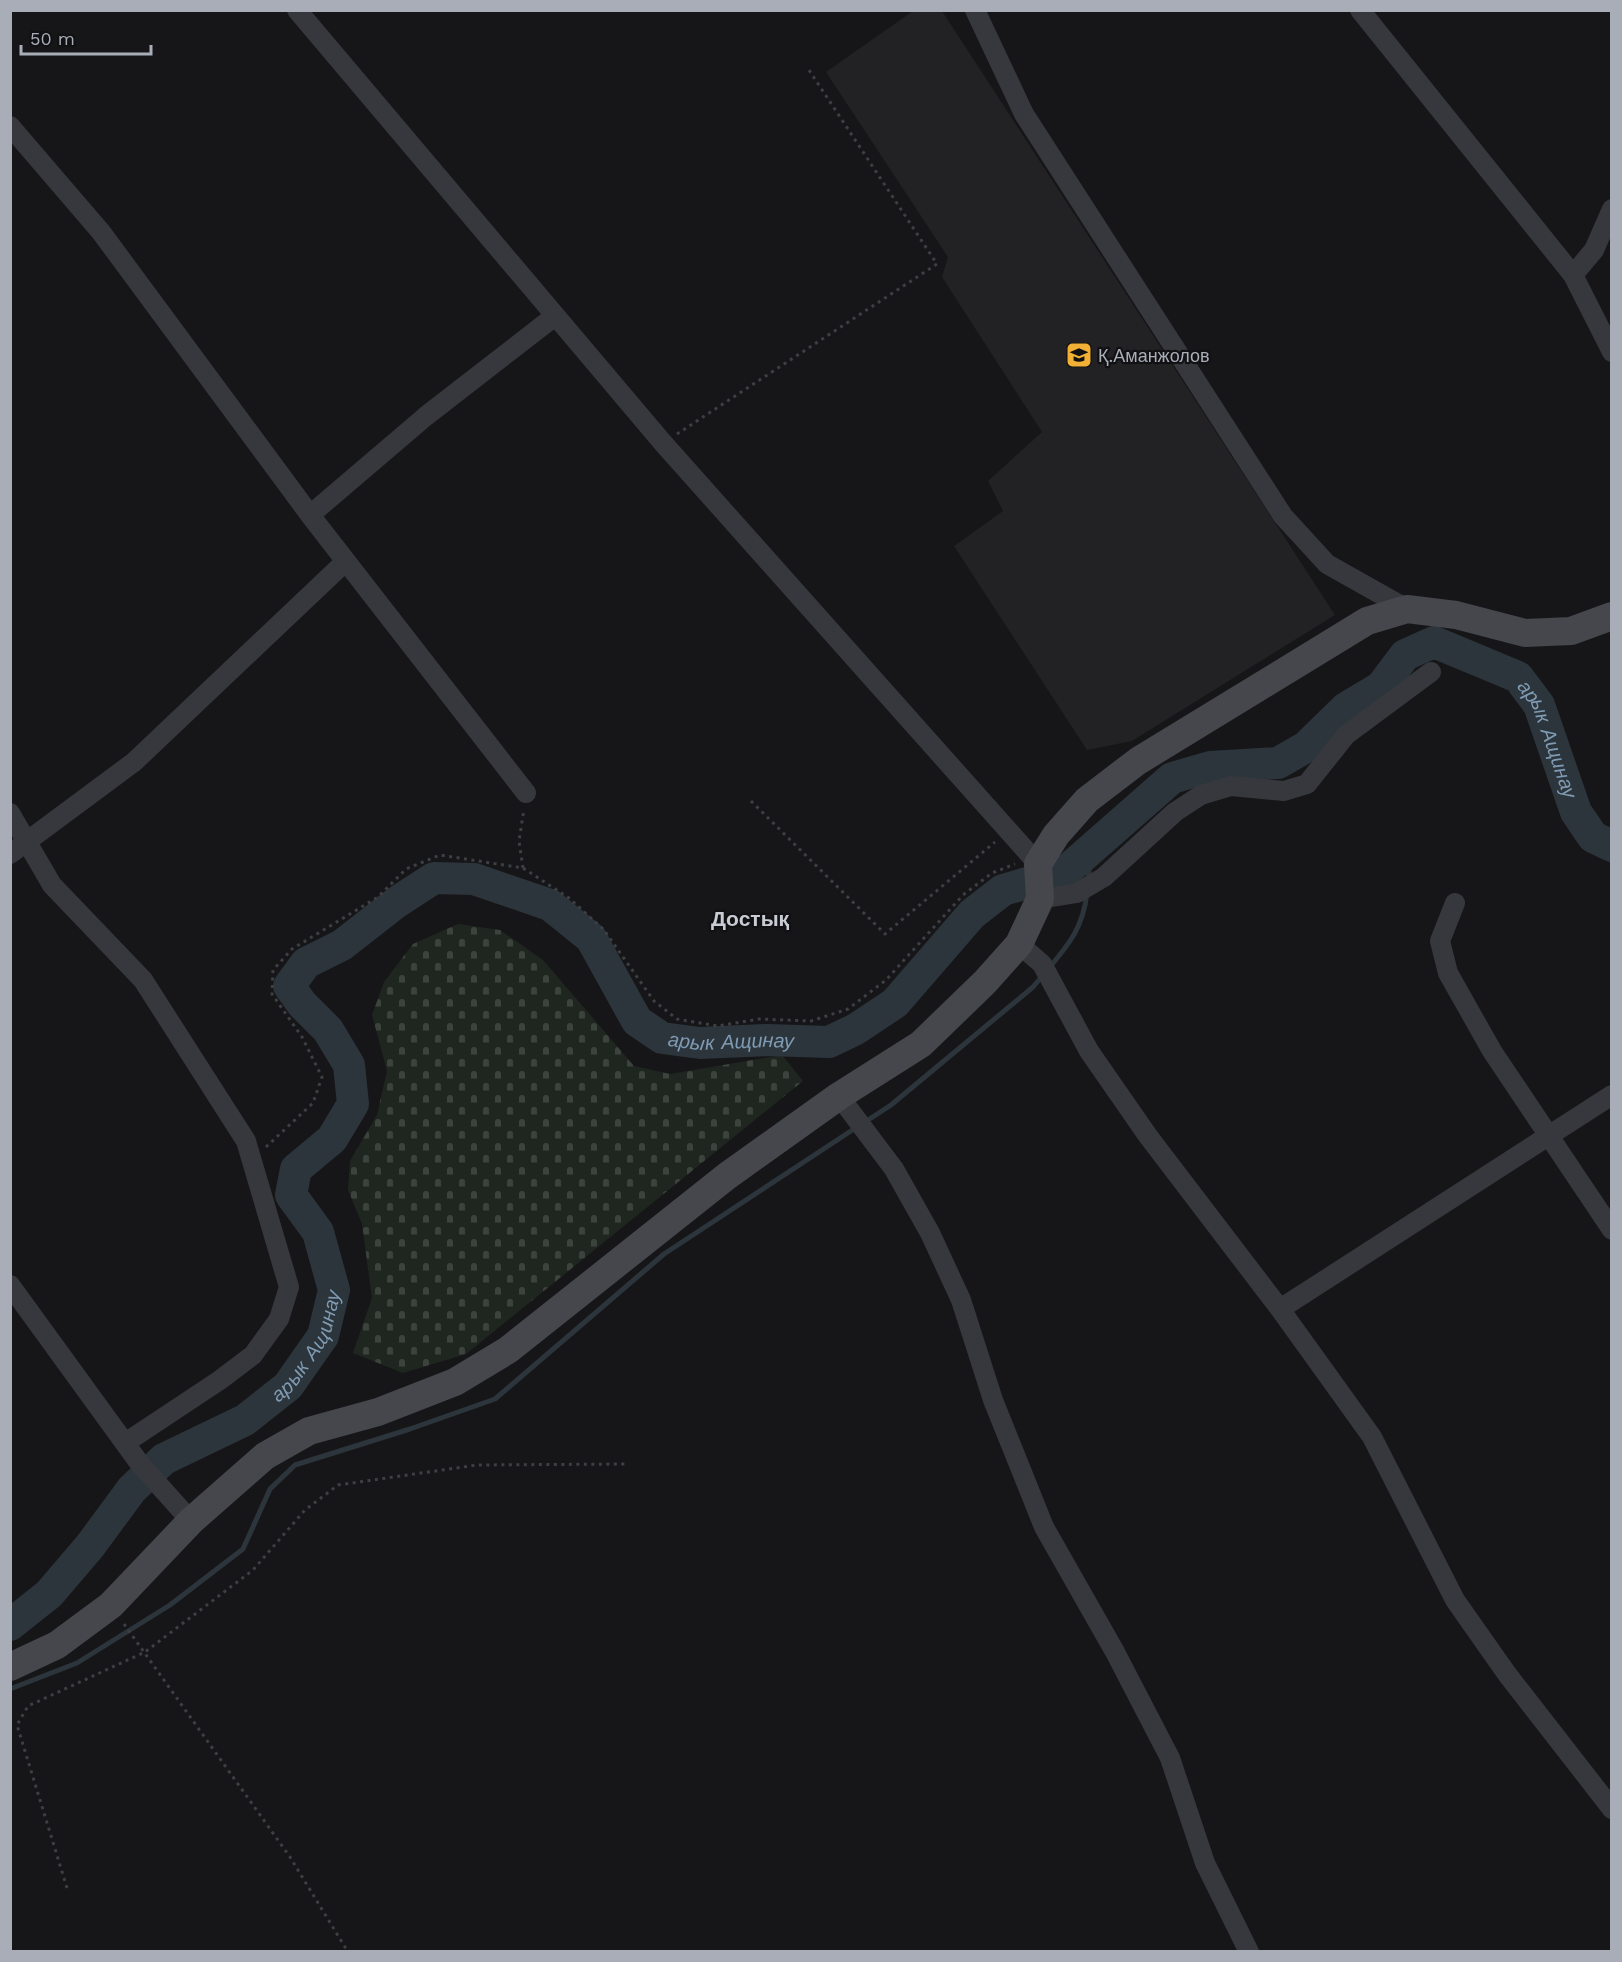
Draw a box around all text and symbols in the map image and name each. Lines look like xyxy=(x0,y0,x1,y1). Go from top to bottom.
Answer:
scale bar xyxy=(21,18,152,56)
text: 50 m xyxy=(30,28,75,49)
school or university icon: Қ.Аманжолов xyxy=(1064,340,1094,370)
place label: Қ.Аманжолов xyxy=(1098,345,1210,366)
water label: арык Ащинау xyxy=(1512,675,1583,802)
district label: Достық xyxy=(711,906,790,931)
water label: арык Ащинау xyxy=(667,1027,795,1056)
water label: арык Ащинау xyxy=(266,1287,346,1407)

